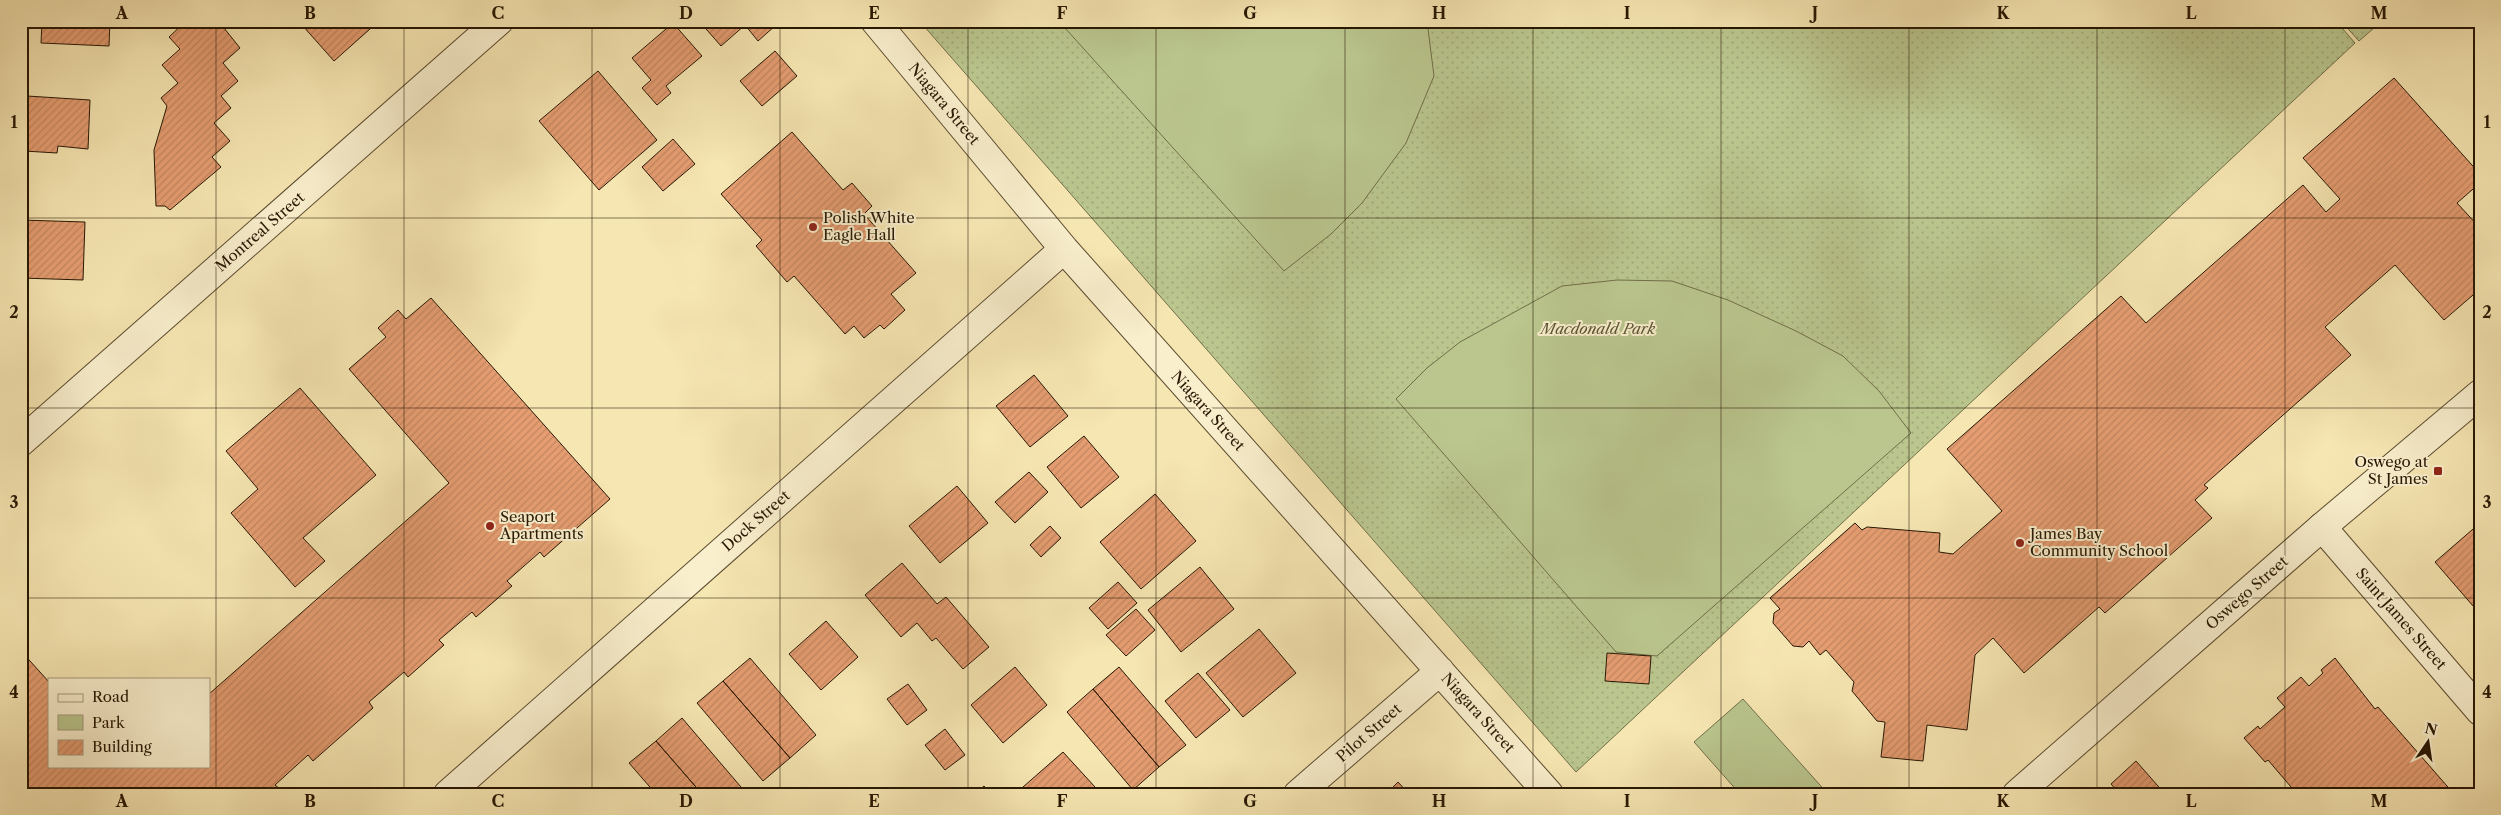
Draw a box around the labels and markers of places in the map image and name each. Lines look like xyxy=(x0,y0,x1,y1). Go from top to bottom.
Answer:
place label: Polish White Eagle Hall xyxy=(823,208,915,244)
marker: Polish White Eagle Hall xyxy=(807,221,819,233)
place label: Oswego at St James xyxy=(2354,452,2429,488)
marker: Oswego at St James xyxy=(2432,465,2444,477)
place label: Seaport Apartments xyxy=(499,507,583,543)
marker: Seaport Apartments xyxy=(484,520,496,532)
place label: James Bay Community School xyxy=(2028,524,2169,560)
marker: James Bay Community School xyxy=(2014,537,2026,549)

